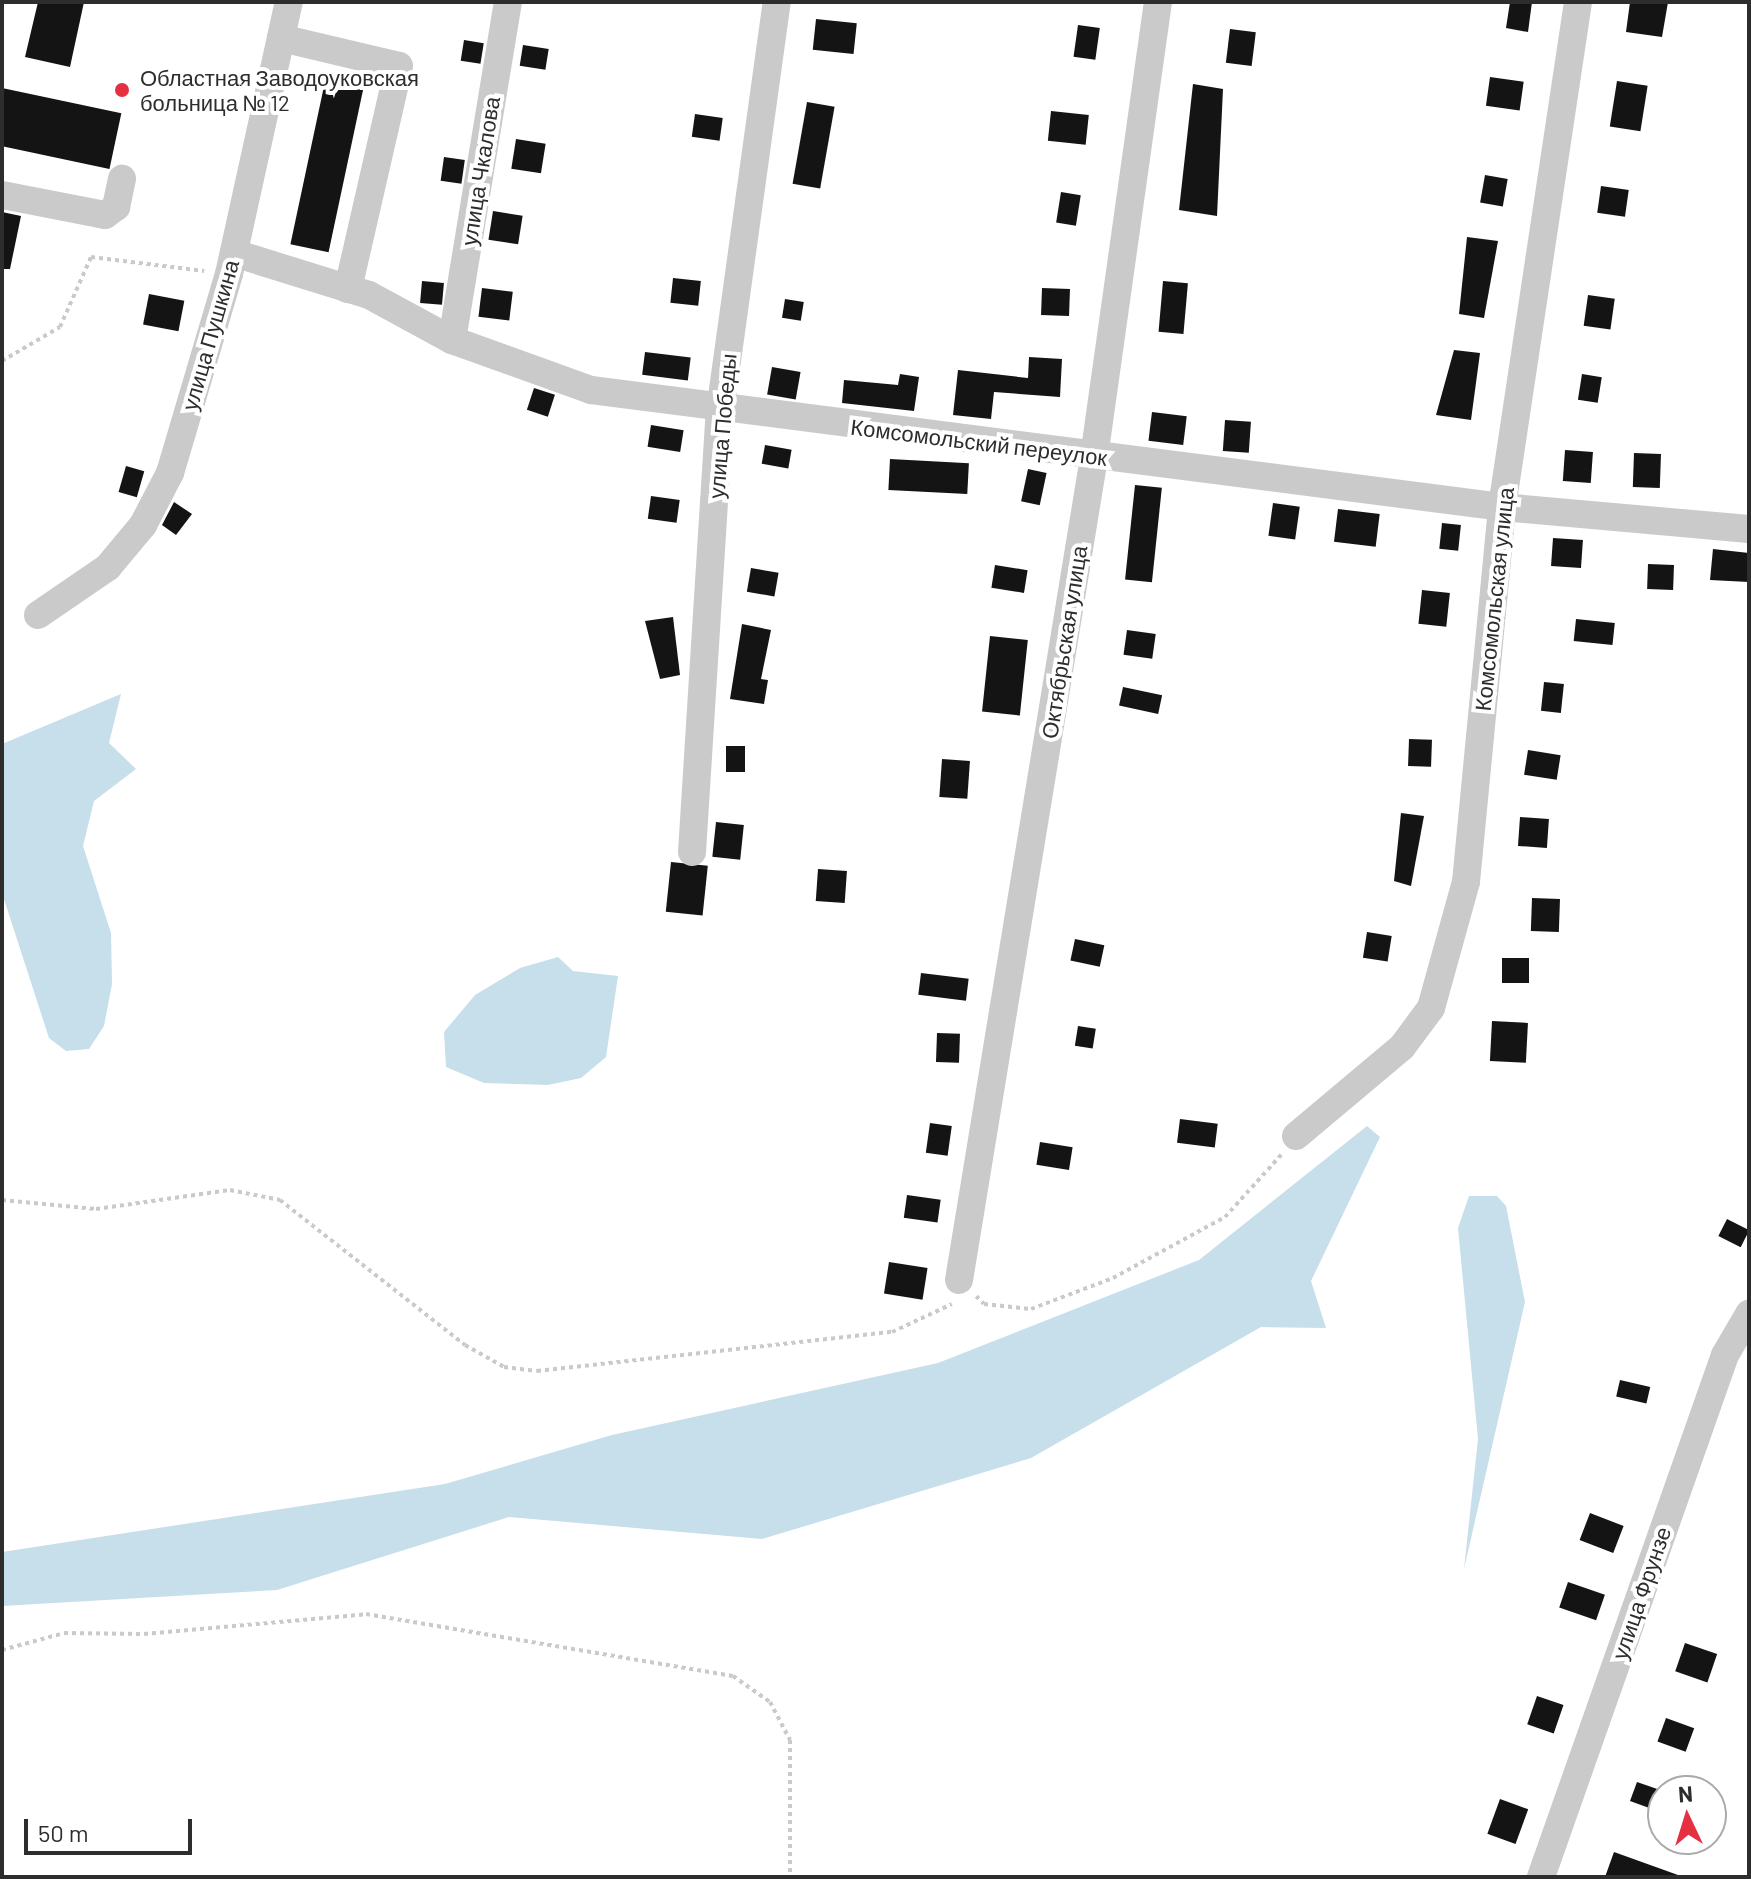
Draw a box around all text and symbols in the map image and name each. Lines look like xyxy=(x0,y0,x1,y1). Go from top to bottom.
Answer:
place label: Областная Заводоуковская больница № 12 xyxy=(140,64,419,116)
marker: Областная Заводоуковская больница № 12 xyxy=(111,79,133,101)
street label: улица Чкалова xyxy=(455,94,505,248)
street label: улица Пушкина xyxy=(176,257,244,413)
street label: улица Победы xyxy=(703,352,741,500)
street label: Комсомольский переулок xyxy=(849,413,1109,471)
street label: Комсомольская улица xyxy=(1469,486,1519,712)
street label: Октябрьская улица xyxy=(1036,543,1092,741)
street label: улица Фрунзе xyxy=(1606,1523,1676,1663)
north arrow xyxy=(1647,1775,1727,1855)
text: N xyxy=(1677,1780,1694,1807)
scale bar xyxy=(28,1803,196,1853)
text: 50 m xyxy=(38,1818,89,1847)

